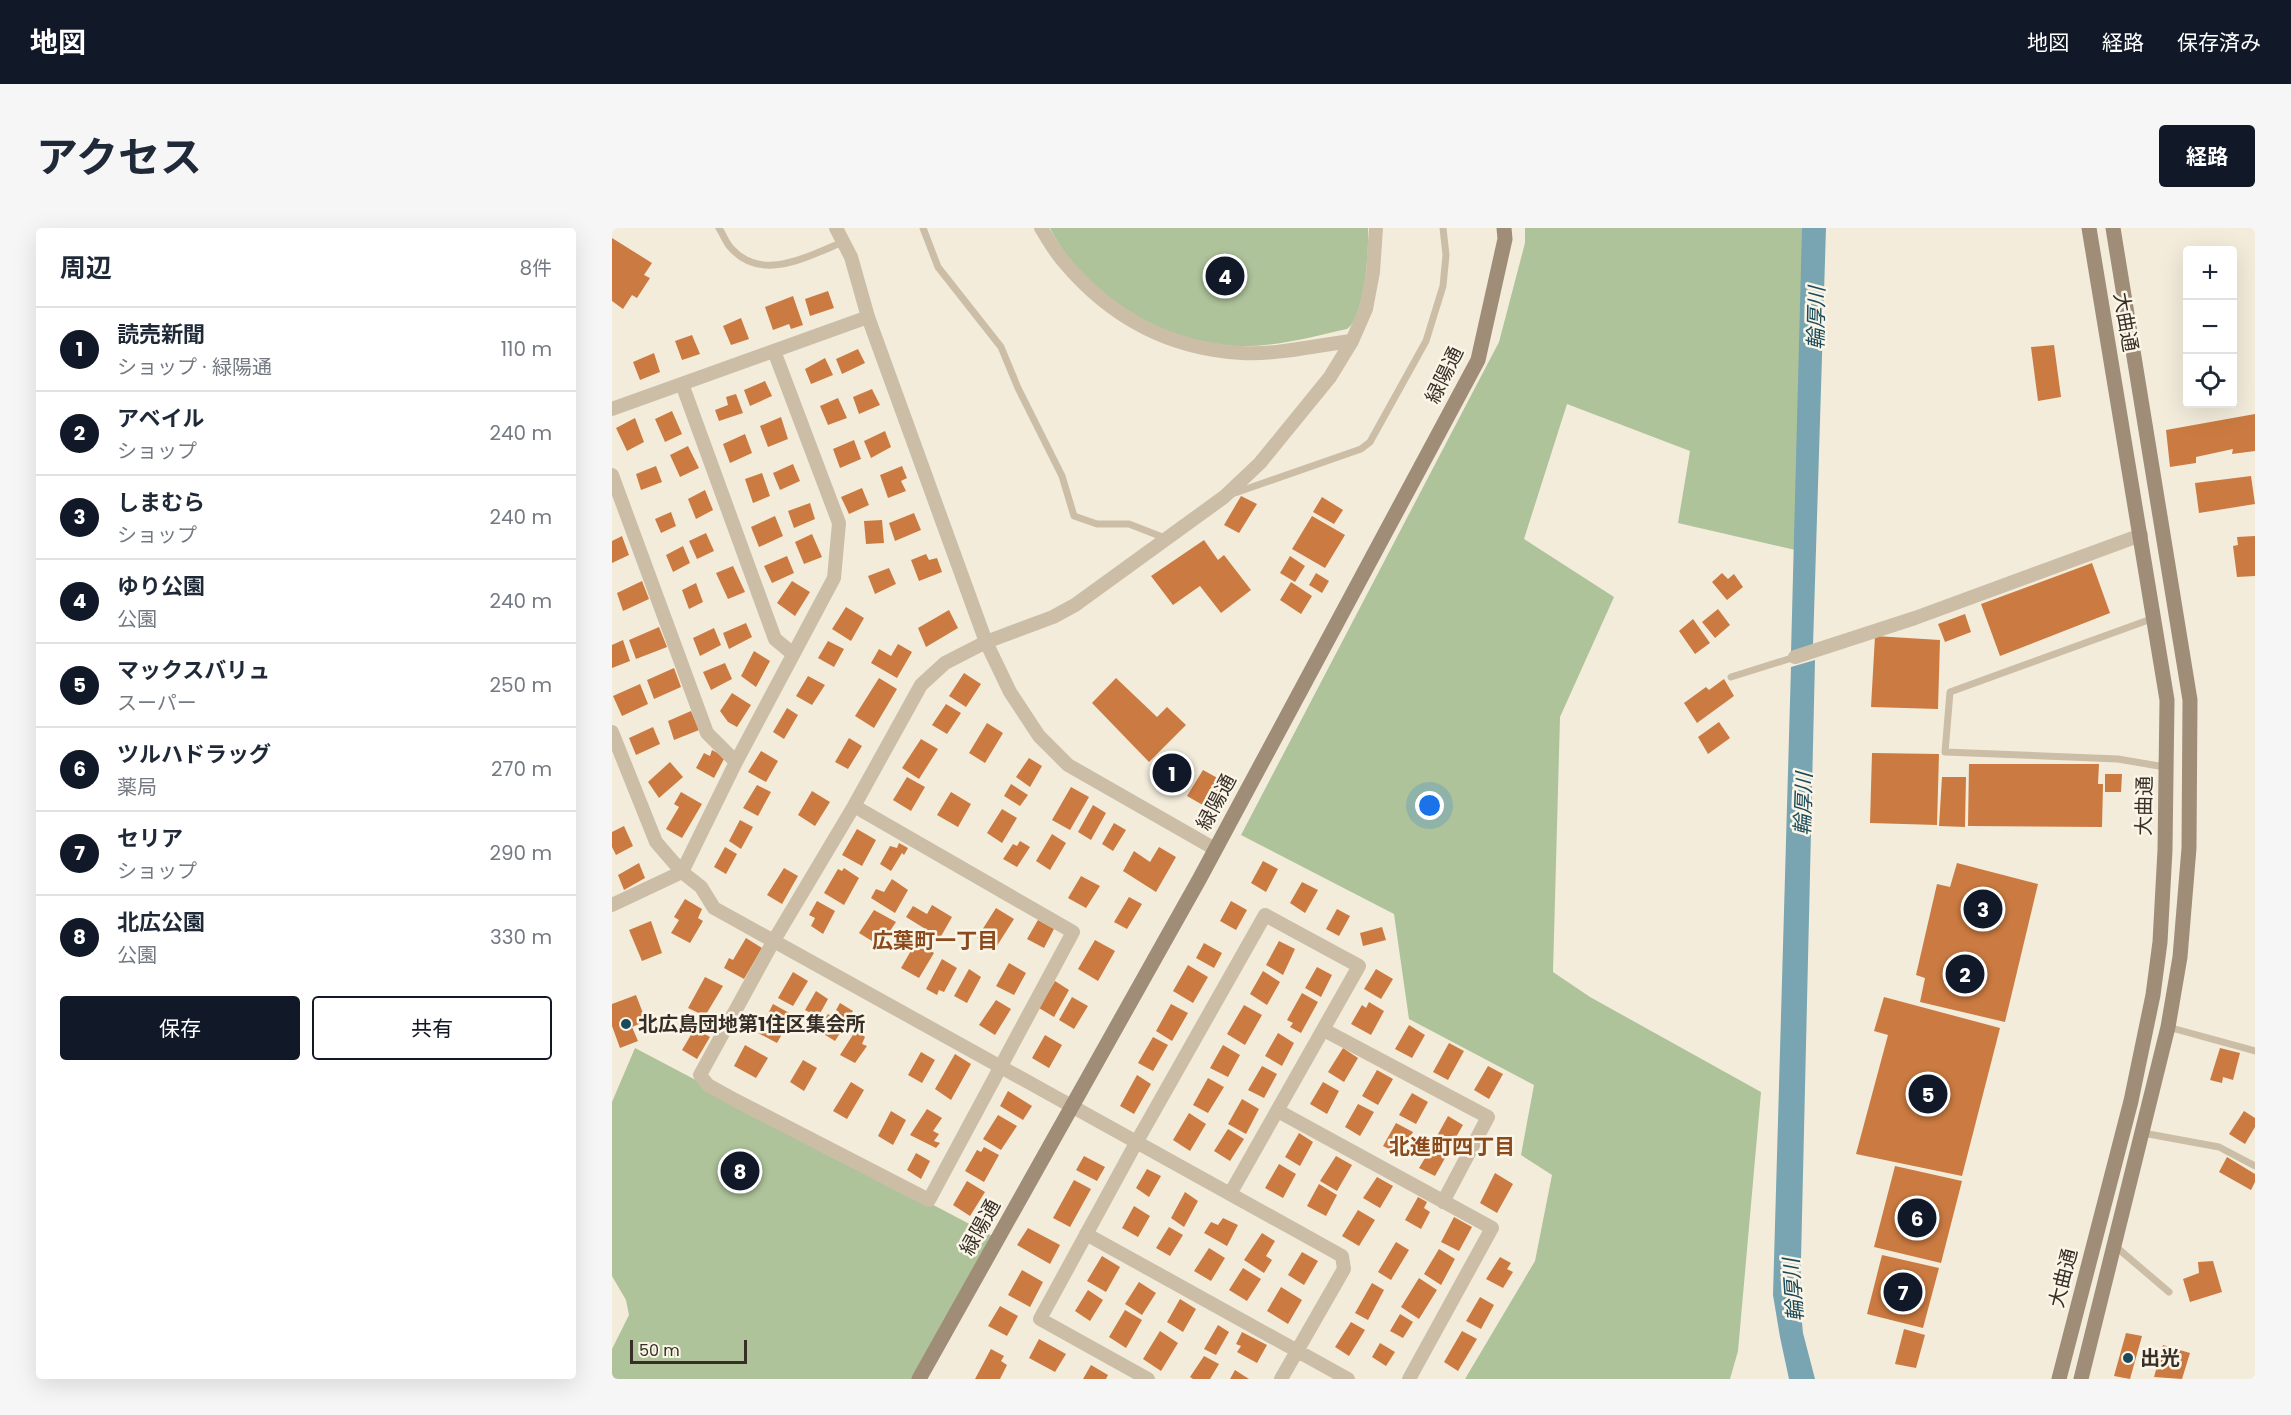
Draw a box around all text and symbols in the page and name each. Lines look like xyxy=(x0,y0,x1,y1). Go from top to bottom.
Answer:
text: 地図 xyxy=(30,23,86,62)
text: 地図 xyxy=(2027,28,2069,57)
text: 経路 xyxy=(2102,28,2144,57)
text: 保存済み xyxy=(2177,28,2261,57)
button: 経路 xyxy=(2159,125,2255,187)
text: アクセス xyxy=(36,128,202,187)
map controls xyxy=(2183,246,2237,408)
button: + xyxy=(2183,246,2237,300)
text: 周辺 xyxy=(60,250,112,286)
text: 8件 xyxy=(519,254,552,282)
pin: 4 xyxy=(1206,254,1244,298)
water label: 輪厚川 xyxy=(1801,284,1831,350)
street label: 大曲通 xyxy=(2107,290,2145,354)
button: − xyxy=(2183,300,2237,354)
text: 読売新聞 xyxy=(117,319,205,350)
text: 1 xyxy=(76,335,83,363)
text: 110 m xyxy=(501,335,552,363)
street label: 緑陽通 xyxy=(1418,342,1470,408)
text: ショップ · 緑陽通 xyxy=(117,353,272,381)
button: locate xyxy=(2183,354,2237,408)
text: アベイル xyxy=(117,403,205,434)
text: 2 xyxy=(74,419,85,447)
text: 240 m xyxy=(489,419,552,447)
text: ショップ xyxy=(117,437,197,465)
text: しまむら xyxy=(117,487,205,518)
text: 3 xyxy=(73,503,86,531)
text: 240 m xyxy=(489,503,552,531)
text: ショップ xyxy=(117,521,197,549)
text: ゆり公園 xyxy=(117,571,205,602)
text: 4 xyxy=(73,587,86,615)
text: 240 m xyxy=(489,587,552,615)
text: 公園 xyxy=(117,605,157,633)
text: マックスバリュ xyxy=(117,655,270,686)
text: 5 xyxy=(73,671,86,699)
text: 250 m xyxy=(489,671,552,699)
text: スーパー xyxy=(117,689,197,717)
text: ツルハドラッグ xyxy=(117,739,271,770)
pin: 1 xyxy=(1152,750,1192,796)
text: 6 xyxy=(73,755,86,783)
text: 270 m xyxy=(491,755,552,783)
street label: 緑陽通 xyxy=(1190,769,1242,835)
water label: 輪厚川 xyxy=(1787,770,1819,836)
text: 薬局 xyxy=(117,773,157,801)
street label: 大曲通 xyxy=(2129,776,2159,836)
your location xyxy=(1415,791,1444,820)
text: セリア xyxy=(117,823,183,854)
text: 7 xyxy=(74,839,85,867)
text: 290 m xyxy=(489,839,552,867)
text: ショップ xyxy=(117,857,197,885)
pin: 3 xyxy=(1964,886,2002,932)
text: 北広公園 xyxy=(117,907,205,938)
text: 8 xyxy=(73,923,86,951)
text: 330 m xyxy=(490,923,552,951)
district label: 広葉町一丁目 xyxy=(872,926,998,955)
text: 公園 xyxy=(117,941,157,969)
pin: 2 xyxy=(1946,952,1984,996)
button: 保存 xyxy=(60,996,300,1060)
button: 共有 xyxy=(312,996,552,1060)
place label: 北広島団地第1住区集会所 xyxy=(638,1010,866,1038)
marker: 北広島団地第1住区集会所 xyxy=(619,1017,633,1031)
pin: 5 xyxy=(1908,1072,1948,1116)
district label: 北進町四丁目 xyxy=(1389,1132,1515,1161)
pin: 8 xyxy=(720,1148,760,1194)
street label: 緑陽通 xyxy=(953,1194,1007,1260)
pin: 6 xyxy=(1898,1196,1936,1240)
street label: 大曲通 xyxy=(2042,1246,2084,1310)
water label: 輪厚川 xyxy=(1776,1256,1810,1322)
pin: 7 xyxy=(1884,1270,1922,1314)
scale bar xyxy=(630,1337,747,1364)
text: 50 m xyxy=(639,1339,680,1362)
place label: 出光 xyxy=(2140,1344,2180,1372)
marker: 出光 xyxy=(2121,1351,2135,1365)

